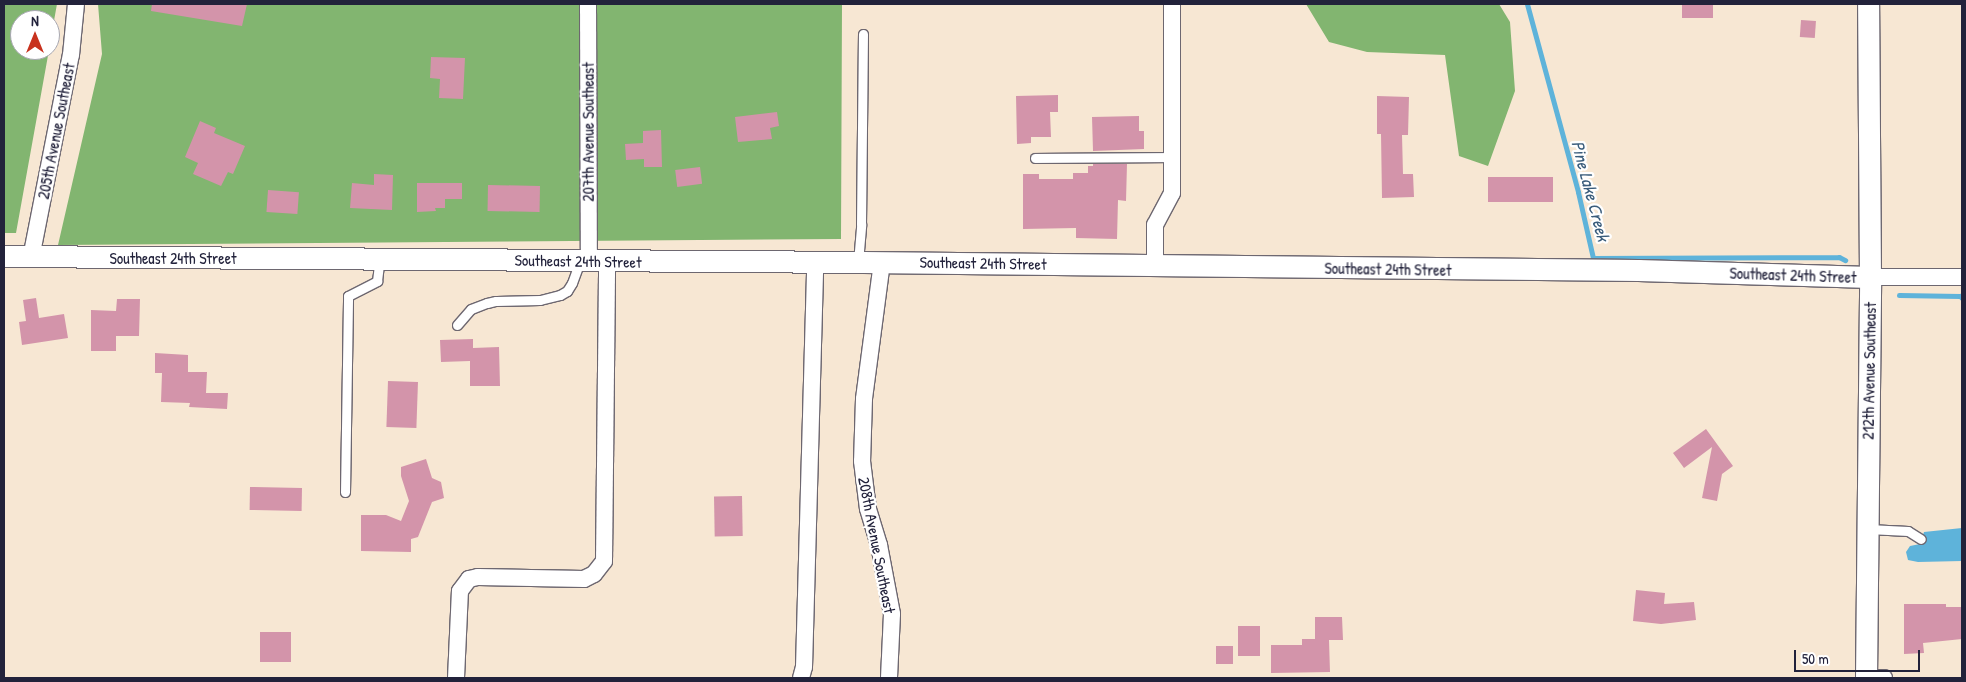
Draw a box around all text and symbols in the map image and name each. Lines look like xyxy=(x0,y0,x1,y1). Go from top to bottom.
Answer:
north arrow xyxy=(10,10,60,60)
text: N xyxy=(31,11,39,30)
street label: 205th Avenue Southeast xyxy=(33,61,79,201)
street label: 207th Avenue Southeast xyxy=(578,62,598,202)
water label: Pine Lake Creek xyxy=(1566,138,1614,244)
street label: Southeast 24th Street xyxy=(109,248,237,268)
street label: Southeast 24th Street xyxy=(514,250,642,272)
street label: Southeast 24th Street xyxy=(919,252,1047,274)
street label: Southeast 24th Street xyxy=(1324,258,1452,280)
street label: Southeast 24th Street xyxy=(1729,263,1857,287)
street label: 212th Avenue Southeast xyxy=(1858,302,1880,440)
street label: 208th Avenue Southeast xyxy=(854,475,900,615)
scale bar xyxy=(1796,640,1922,672)
text: 50 m xyxy=(1802,648,1829,669)

